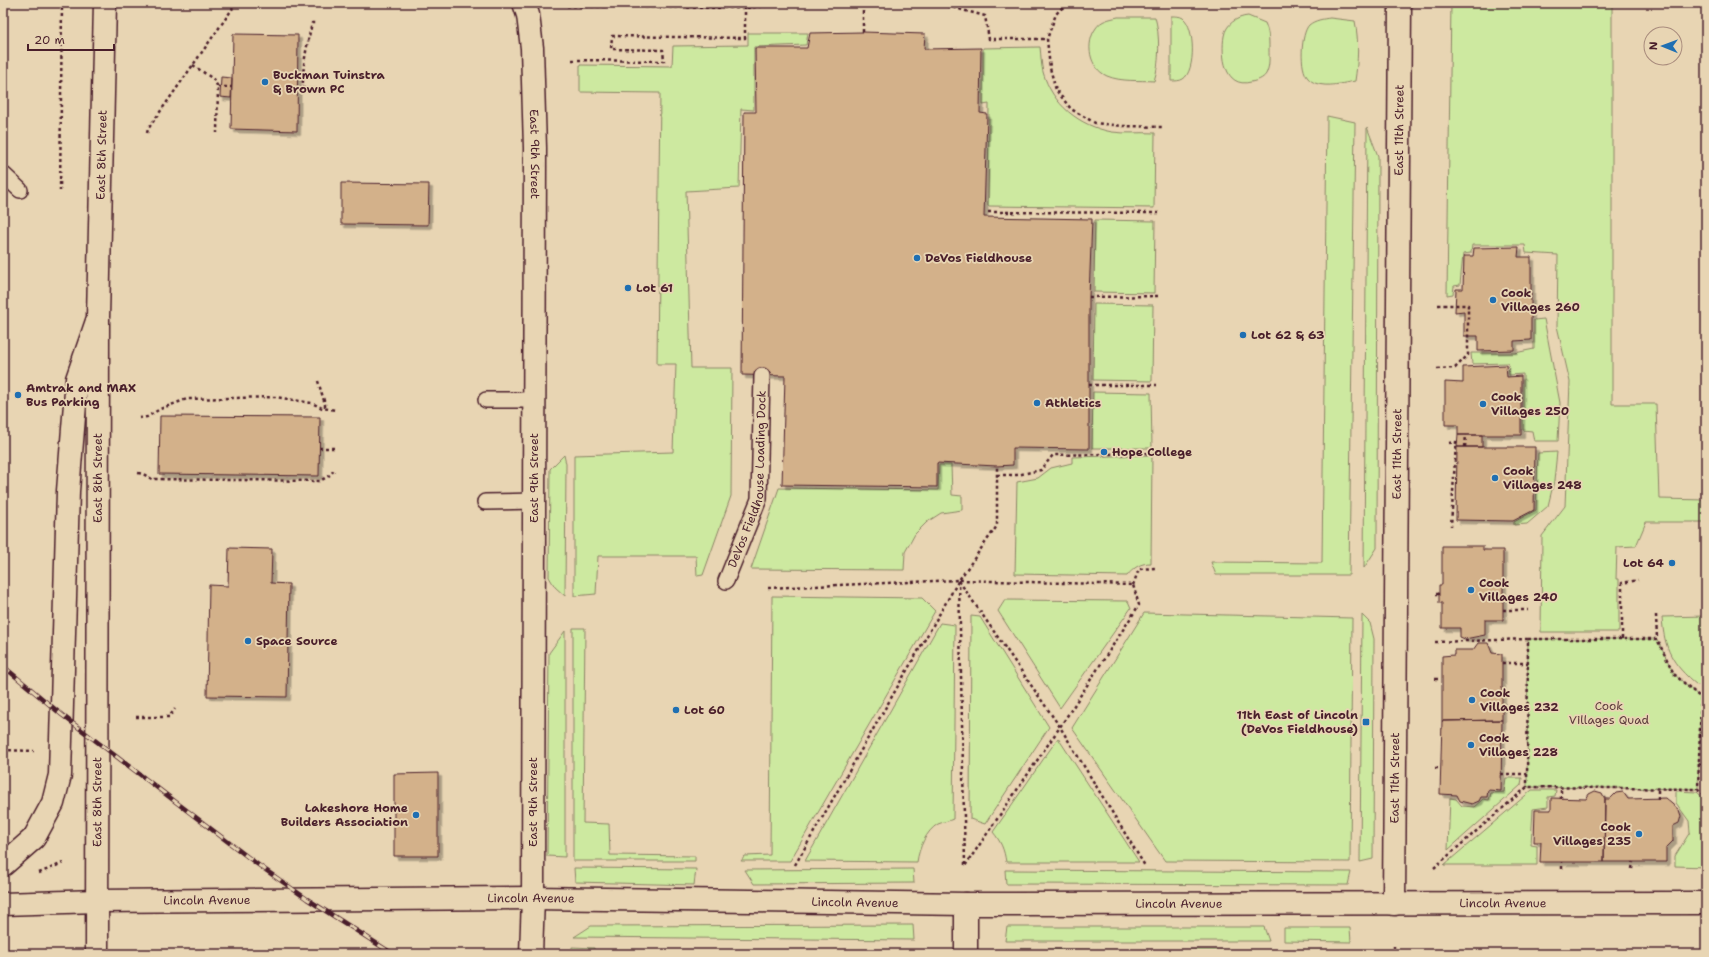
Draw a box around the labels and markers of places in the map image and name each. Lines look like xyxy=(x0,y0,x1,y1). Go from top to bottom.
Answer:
place label: Buckman Tuinstra & Brown PC xyxy=(273,67,386,97)
marker: Buckman Tuinstra & Brown PC xyxy=(260,77,270,87)
place label: DeVos Fieldhouse xyxy=(925,250,1032,266)
marker: DeVos Fieldhouse xyxy=(912,253,922,263)
place label: Lot 61 xyxy=(636,280,673,296)
marker: Lot 61 xyxy=(623,283,633,293)
place label: Cook Villages 260 xyxy=(1501,285,1580,315)
marker: Cook Villages 260 xyxy=(1488,295,1498,305)
place label: Lot 62 & 63 xyxy=(1251,327,1325,343)
marker: Lot 62 & 63 xyxy=(1238,330,1248,340)
place label: Amtrak and MAX Bus Parking xyxy=(26,380,136,410)
place label: Cook Villages 250 xyxy=(1491,389,1569,419)
marker: Amtrak and MAX Bus Parking xyxy=(13,390,23,400)
place label: Athletics xyxy=(1045,395,1101,411)
marker: Athletics xyxy=(1032,398,1042,408)
marker: Cook Villages 250 xyxy=(1478,399,1488,409)
place label: Hope College xyxy=(1112,444,1192,460)
marker: Hope College xyxy=(1099,447,1109,457)
place label: Cook Villages 248 xyxy=(1503,463,1582,493)
marker: Cook Villages 248 xyxy=(1490,473,1500,483)
place label: Lot 64 xyxy=(1623,555,1665,571)
marker: Lot 64 xyxy=(1667,558,1677,568)
place label: Cook Villages 240 xyxy=(1479,575,1558,605)
marker: Cook Villages 240 xyxy=(1466,585,1476,595)
place label: Space Source xyxy=(256,633,338,649)
marker: Space Source xyxy=(243,636,253,646)
place label: Cook Villages 232 xyxy=(1480,685,1559,715)
marker: Cook Villages 232 xyxy=(1467,695,1477,705)
place label: Lot 60 xyxy=(684,702,725,718)
marker: Lot 60 xyxy=(671,705,681,715)
place label: 11th East of Lincoln (DeVos Fieldhouse) xyxy=(1236,707,1358,737)
marker: 11th East of Lincoln (DeVos Fieldhouse) xyxy=(1361,717,1371,727)
place label: Cook Villages 228 xyxy=(1479,730,1558,760)
marker: Cook Villages 228 xyxy=(1466,740,1476,750)
place label: Lakeshore Home Builders Association xyxy=(281,800,408,830)
marker: Lakeshore Home Builders Association xyxy=(411,810,421,820)
place label: Cook Villages 235 xyxy=(1553,819,1631,849)
marker: Cook Villages 235 xyxy=(1634,829,1644,839)

